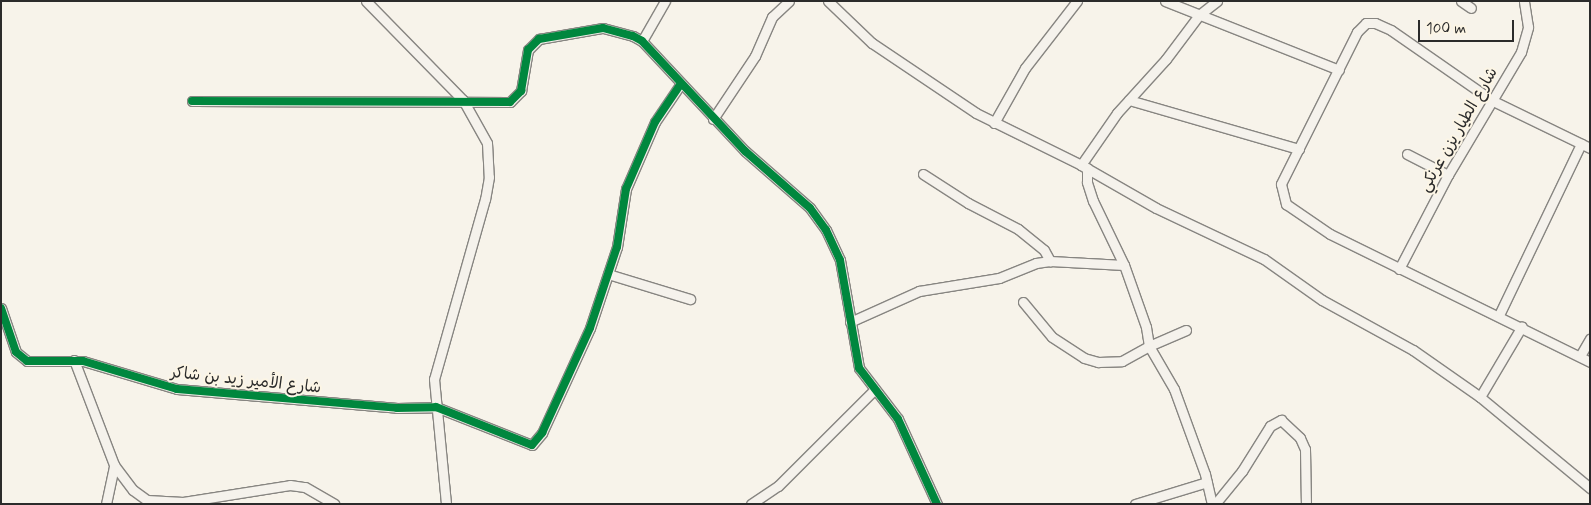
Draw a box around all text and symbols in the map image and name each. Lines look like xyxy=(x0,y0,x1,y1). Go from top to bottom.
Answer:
scale bar xyxy=(1421,10,1517,42)
text: 100 m xyxy=(1426,19,1466,39)
street label: شارع الطيار يزن عرنكي xyxy=(1416,64,1502,196)
street label: شارع الأمير زيد بن شاكر xyxy=(170,364,322,398)

